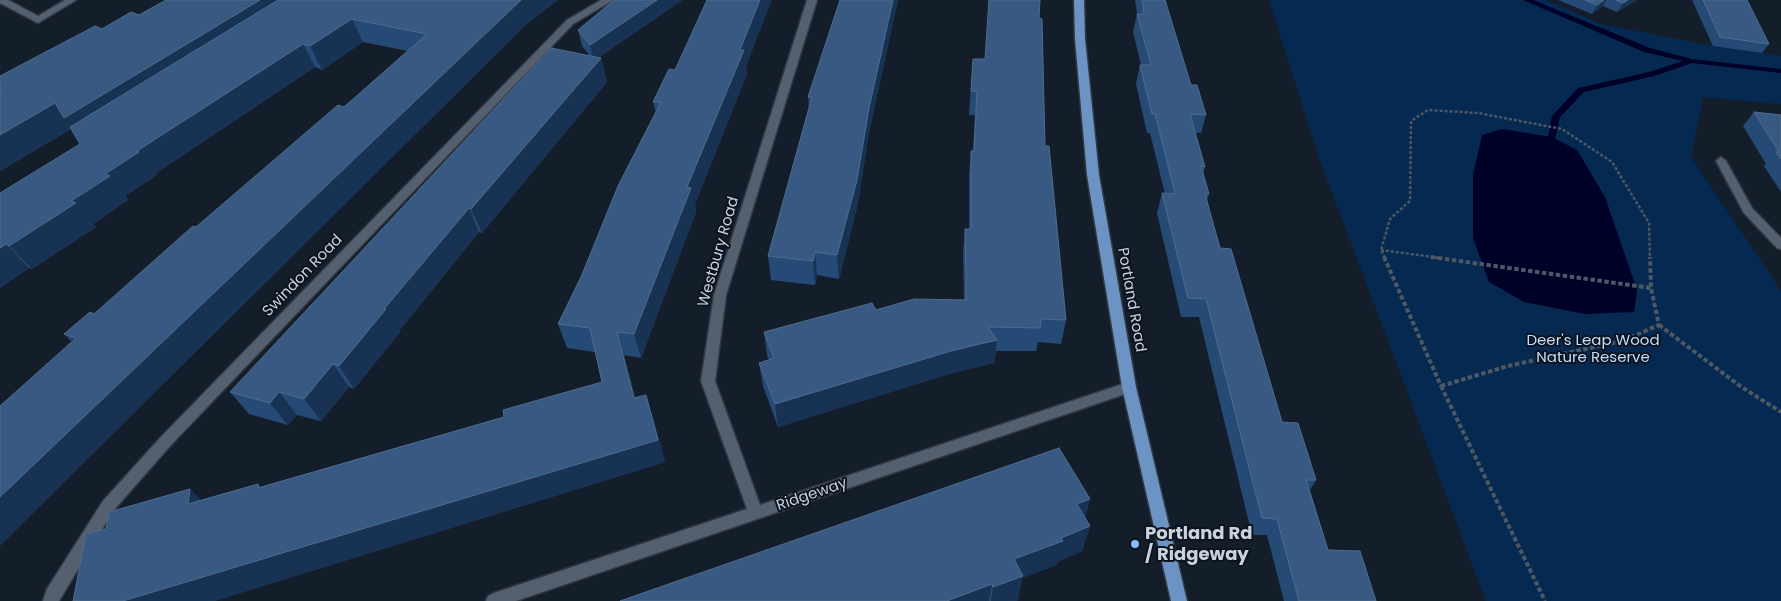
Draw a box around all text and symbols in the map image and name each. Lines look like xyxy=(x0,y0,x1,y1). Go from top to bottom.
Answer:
street label: Westbury Road xyxy=(695,195,743,309)
street label: Swindon Road xyxy=(259,231,347,321)
street label: Portland Road xyxy=(1113,246,1149,354)
park label: Deer's Leap Wood Nature Reserve xyxy=(1526,332,1660,367)
street label: Ridgeway xyxy=(774,475,850,515)
place label: Portland Rd / Ridgeway xyxy=(1145,523,1252,566)
marker: Portland Rd / Ridgeway xyxy=(1129,538,1141,550)

